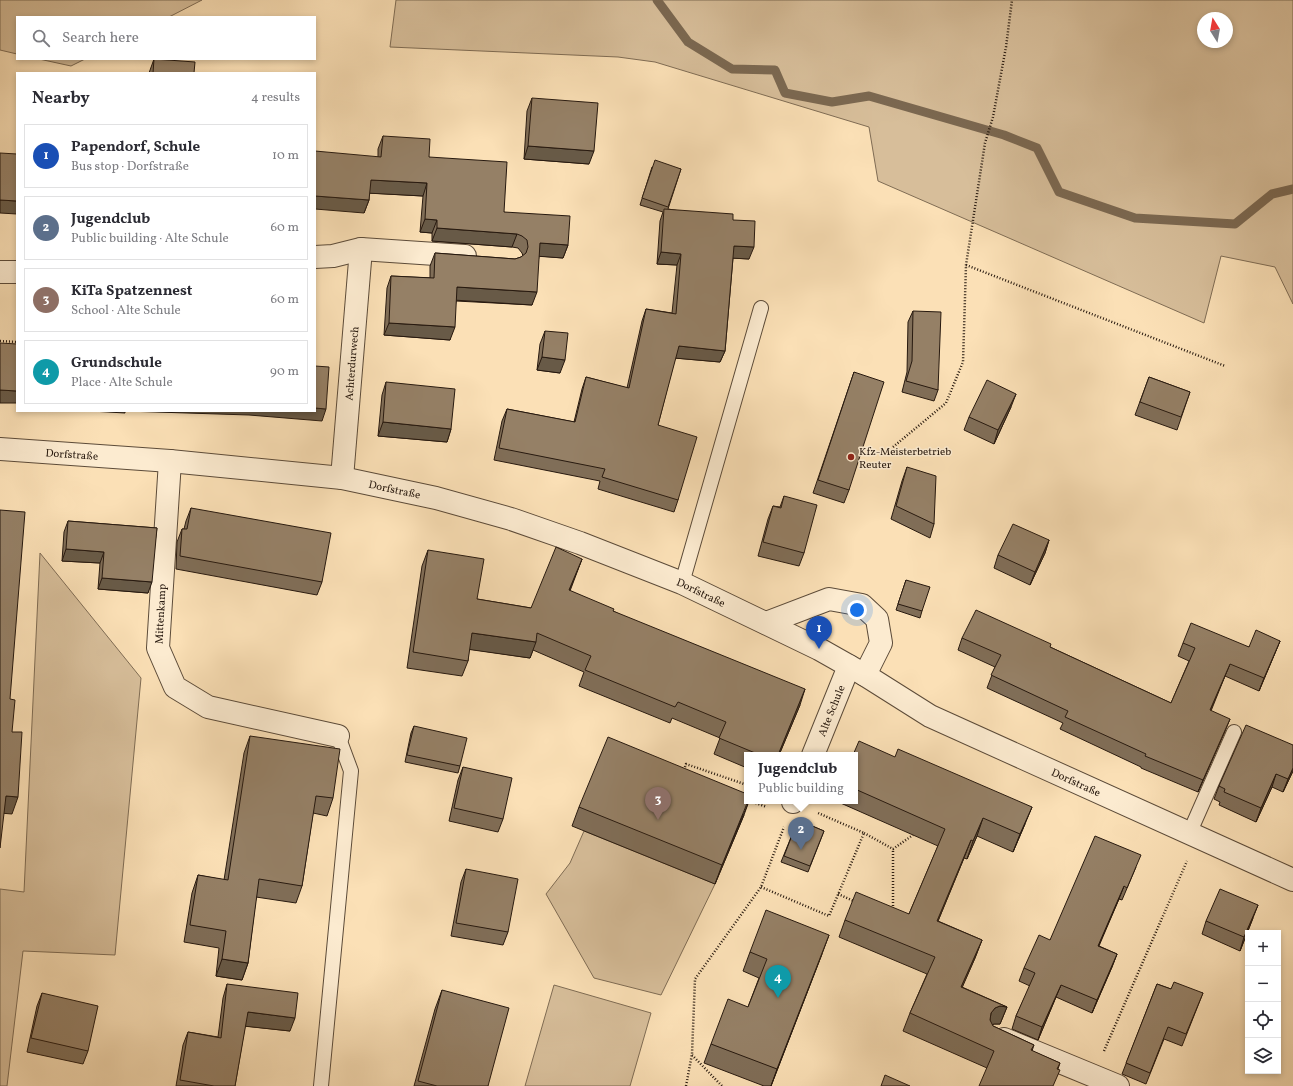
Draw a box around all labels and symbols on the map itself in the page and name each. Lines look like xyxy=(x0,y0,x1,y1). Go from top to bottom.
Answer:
north arrow xyxy=(1197,12,1233,48)
street label: Achterdurwech xyxy=(342,325,364,401)
place label: Kfz-Meisterbetrieb Reuter xyxy=(859,445,951,473)
street label: Dorfstraße xyxy=(45,446,99,465)
marker: Kfz-Meisterbetrieb Reuter xyxy=(846,452,856,462)
street label: Dorfstraße xyxy=(367,478,422,503)
street label: Dorfstraße xyxy=(674,576,727,612)
street label: Mittenkamp xyxy=(152,584,171,645)
your location xyxy=(847,600,867,620)
pin: 1 xyxy=(806,616,832,649)
street label: Alte Schule xyxy=(815,683,850,739)
street label: Dorfstraße xyxy=(1048,766,1103,801)
pin: 3 xyxy=(645,787,671,820)
pin: 2 xyxy=(788,817,814,850)
pin: 4 xyxy=(765,965,791,998)

